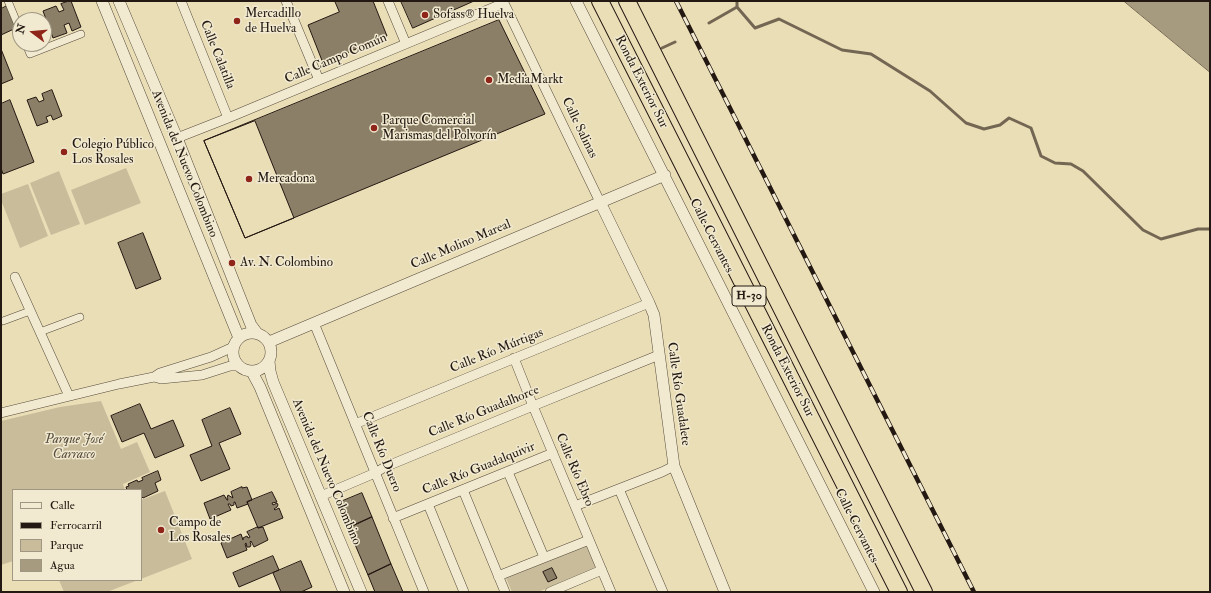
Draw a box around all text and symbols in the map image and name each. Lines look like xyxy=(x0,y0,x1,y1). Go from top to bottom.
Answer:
place label: Mercadillo de Huelva xyxy=(245,6,301,37)
place label: Sofass® Huelva xyxy=(433,7,514,23)
marker: Sofass® Huelva xyxy=(420,10,430,20)
north arrow xyxy=(12,12,52,52)
marker: Mercadillo de Huelva xyxy=(232,16,242,26)
street label: Calle Calatilla xyxy=(196,18,238,92)
text: N xyxy=(13,22,29,35)
street label: Calle Campo Común xyxy=(283,30,389,88)
street label: Ronda Exterior Sur xyxy=(611,33,671,131)
place label: MediaMarkt xyxy=(497,72,563,88)
marker: MediaMarkt xyxy=(484,75,494,85)
street label: Avenida del Nuevo Colombino xyxy=(147,88,221,240)
street label: Calle Salinas xyxy=(558,95,600,161)
place label: Parque Comercial Marismas del Polvorín xyxy=(382,113,497,144)
marker: Parque Comercial Marismas del Polvorín xyxy=(369,123,379,133)
place label: Colegio Público Los Rosales xyxy=(72,137,154,168)
marker: Colegio Público Los Rosales xyxy=(59,147,69,157)
place label: Mercadona xyxy=(257,171,315,187)
marker: Mercadona xyxy=(244,174,254,184)
street label: Calle Cervantes xyxy=(686,196,736,276)
street label: Calle Molino Mareal xyxy=(409,217,513,273)
place label: Av. N. Colombino xyxy=(240,255,333,271)
marker: Av. N. Colombino xyxy=(227,258,237,268)
road number: H-30 xyxy=(732,286,766,306)
street label: Ronda Exterior Sur xyxy=(757,322,817,420)
street label: Calle Río Múrtigas xyxy=(448,325,546,377)
street label: Calle Río Guadalete xyxy=(663,341,693,447)
street label: Calle Río Guadalhorce xyxy=(426,383,542,441)
street label: Avenida del Nuevo Colombino xyxy=(288,397,364,547)
street label: Calle Río Duero xyxy=(358,410,404,494)
street label: Calle Río Ebro xyxy=(552,431,596,509)
park label: Parque José Carrasco xyxy=(45,432,103,463)
street label: Calle Río Guadalquivir xyxy=(420,439,538,499)
street label: Calle Cervantes xyxy=(831,486,881,566)
legend xyxy=(12,489,142,581)
text: Calle xyxy=(50,498,75,513)
place label: Campo de Los Rosales xyxy=(169,515,230,546)
text: Ferrocarril xyxy=(50,518,102,533)
marker: Campo de Los Rosales xyxy=(156,525,166,535)
text: Parque xyxy=(50,538,84,553)
text: Agua xyxy=(50,558,75,573)

